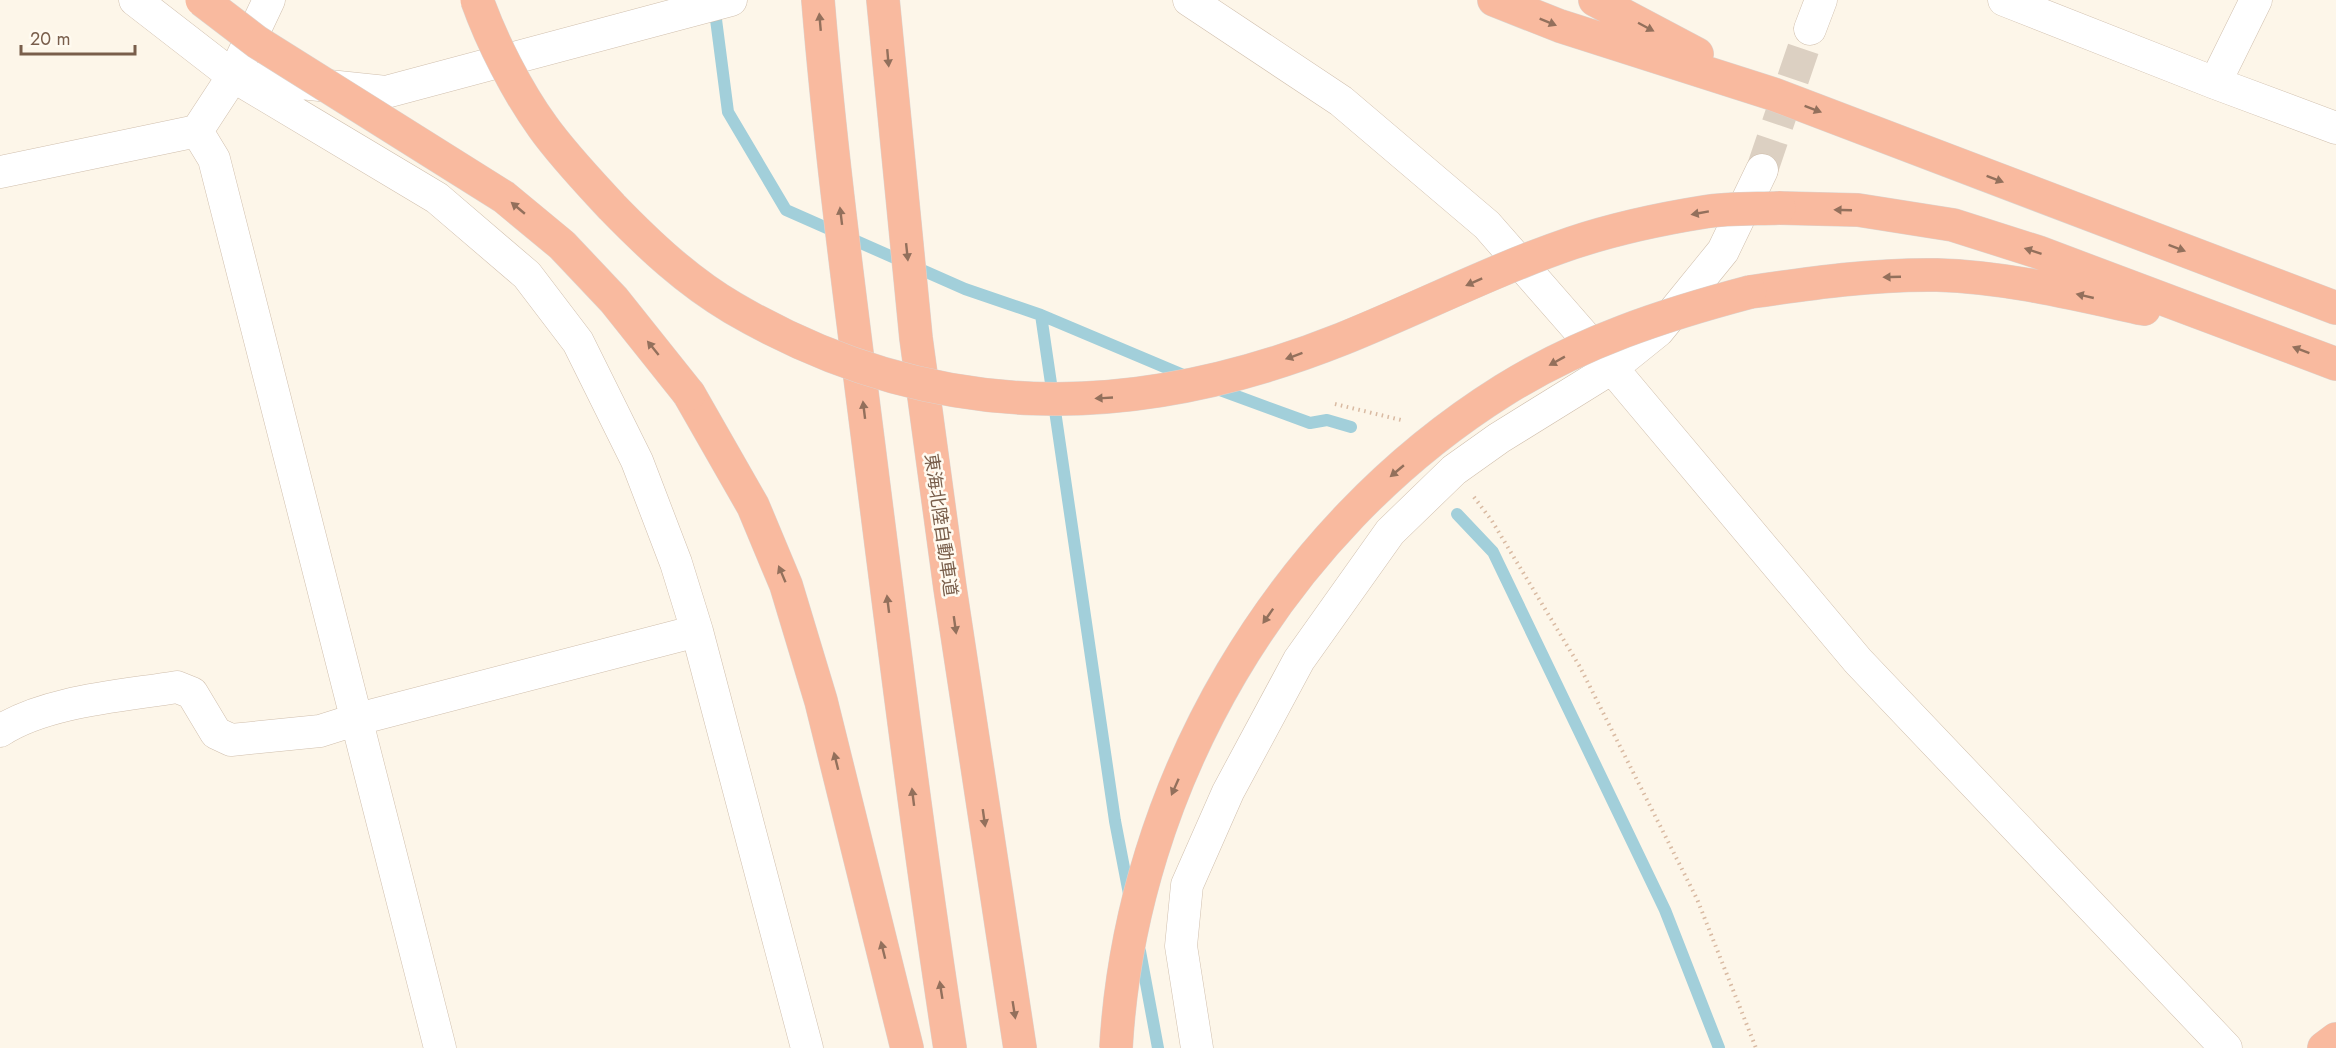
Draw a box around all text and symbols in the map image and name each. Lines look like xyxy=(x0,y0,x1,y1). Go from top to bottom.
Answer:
one-way arrow xyxy=(815,12,825,31)
one-way arrow xyxy=(1539,17,1557,27)
scale bar xyxy=(21,18,135,56)
one-way arrow xyxy=(1638,22,1655,32)
text: 20 m xyxy=(30,26,70,52)
one-way arrow xyxy=(883,49,893,68)
one-way arrow xyxy=(1804,105,1822,115)
one-way arrow xyxy=(1986,175,2004,184)
one-way arrow xyxy=(510,202,526,215)
one-way arrow xyxy=(1834,205,1853,214)
one-way arrow xyxy=(836,206,845,225)
one-way arrow xyxy=(1690,209,1709,218)
one-way arrow xyxy=(902,243,912,262)
one-way arrow xyxy=(2169,243,2187,253)
one-way arrow xyxy=(2024,245,2042,255)
one-way arrow xyxy=(1882,273,1901,282)
one-way arrow xyxy=(1465,278,1483,287)
one-way arrow xyxy=(2076,291,2094,301)
one-way arrow xyxy=(647,341,659,356)
one-way arrow xyxy=(2291,345,2309,355)
one-way arrow xyxy=(1284,352,1302,362)
one-way arrow xyxy=(1549,356,1566,366)
one-way arrow xyxy=(1094,393,1113,402)
one-way arrow xyxy=(859,401,869,420)
street label: 東海北陸自動車道 xyxy=(918,452,964,598)
one-way arrow xyxy=(1389,464,1405,477)
one-way arrow xyxy=(777,565,786,583)
one-way arrow xyxy=(884,594,893,613)
one-way arrow xyxy=(1262,608,1274,624)
one-way arrow xyxy=(951,615,960,634)
one-way arrow xyxy=(831,752,841,770)
one-way arrow xyxy=(1171,779,1180,796)
one-way arrow xyxy=(909,788,918,807)
one-way arrow xyxy=(979,808,988,827)
one-way arrow xyxy=(878,941,888,959)
one-way arrow xyxy=(936,981,945,1000)
one-way arrow xyxy=(1009,1001,1018,1020)

